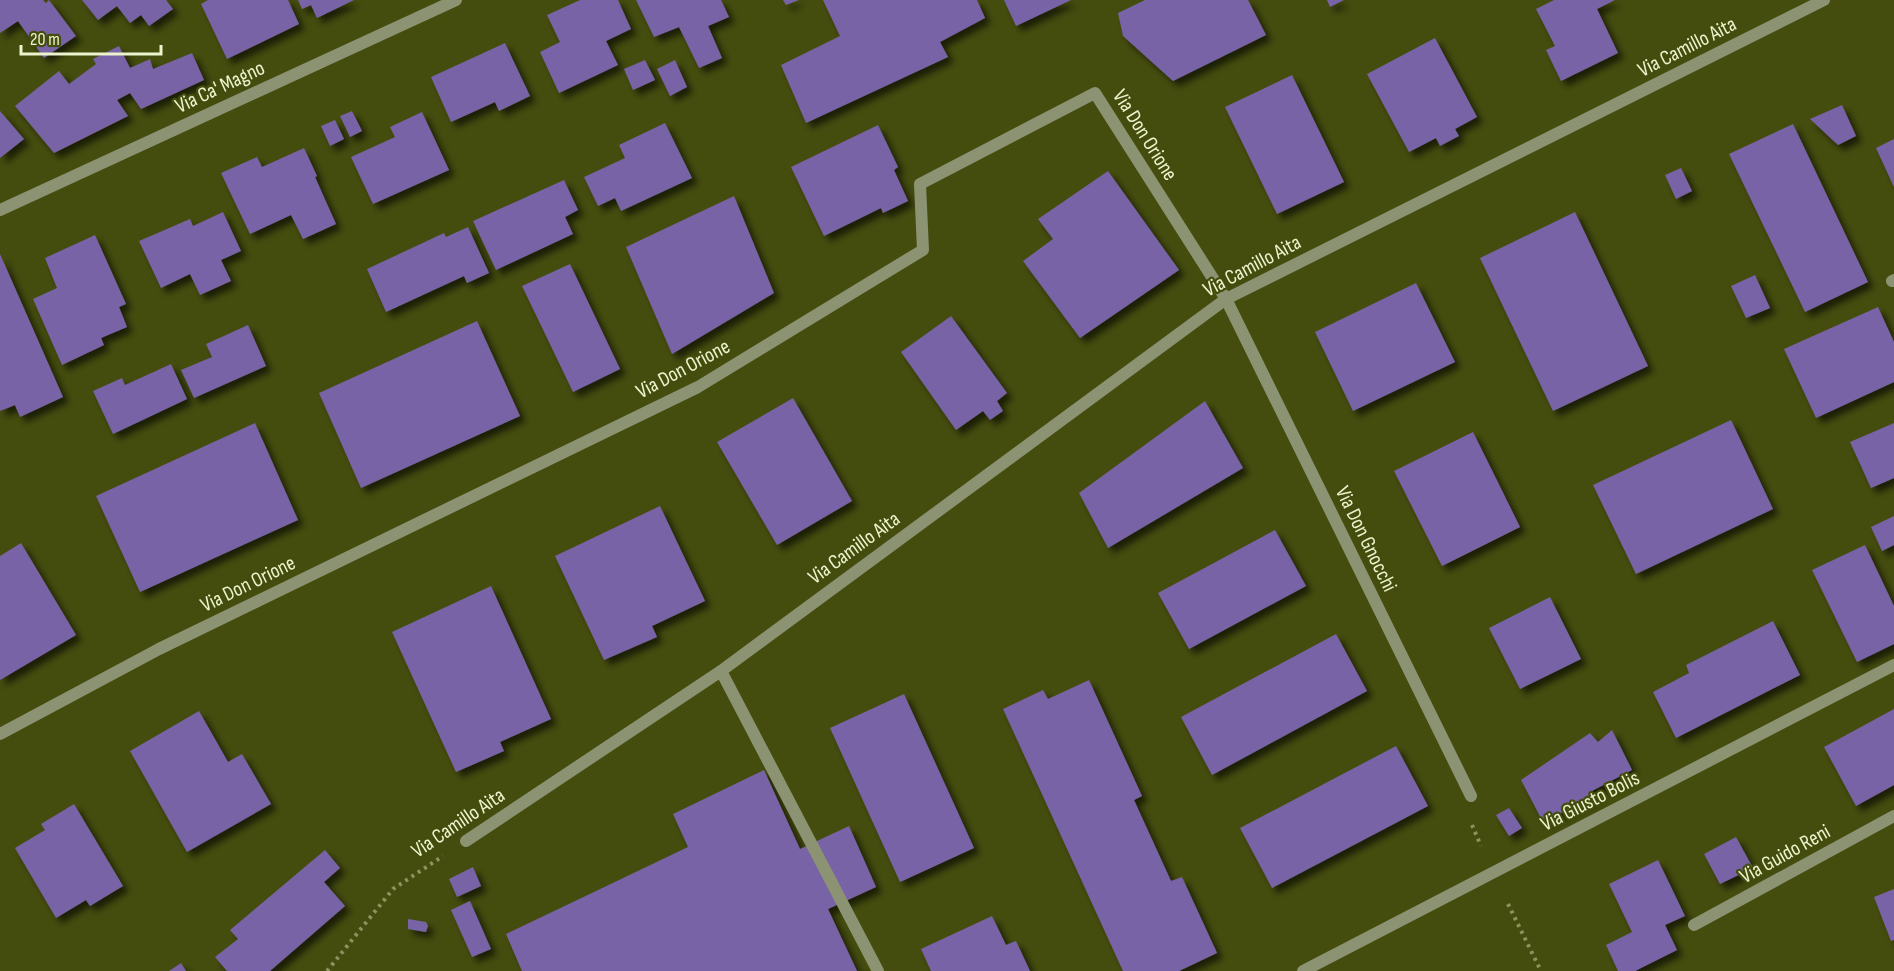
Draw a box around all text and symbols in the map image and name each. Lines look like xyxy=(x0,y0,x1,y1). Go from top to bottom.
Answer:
street label: Via Camillo Aita xyxy=(1634,12,1740,82)
scale bar xyxy=(21,18,160,56)
text: 20 m xyxy=(30,29,60,50)
street label: Via Ca' Magno xyxy=(171,55,269,119)
street label: Via Don Orione xyxy=(1107,85,1183,185)
street label: Via Camillo Aita xyxy=(1199,230,1305,302)
street label: Via Don Orione xyxy=(632,334,734,404)
street label: Via Don Gnocchi xyxy=(1330,482,1402,596)
street label: Via Camillo Aita xyxy=(803,506,905,590)
street label: Via Don Orione xyxy=(196,550,300,618)
street label: Via Giusto Bolis xyxy=(1536,765,1644,837)
street label: Via Camillo Aita xyxy=(407,783,509,863)
street label: Via Guido Reni xyxy=(1735,819,1835,889)

